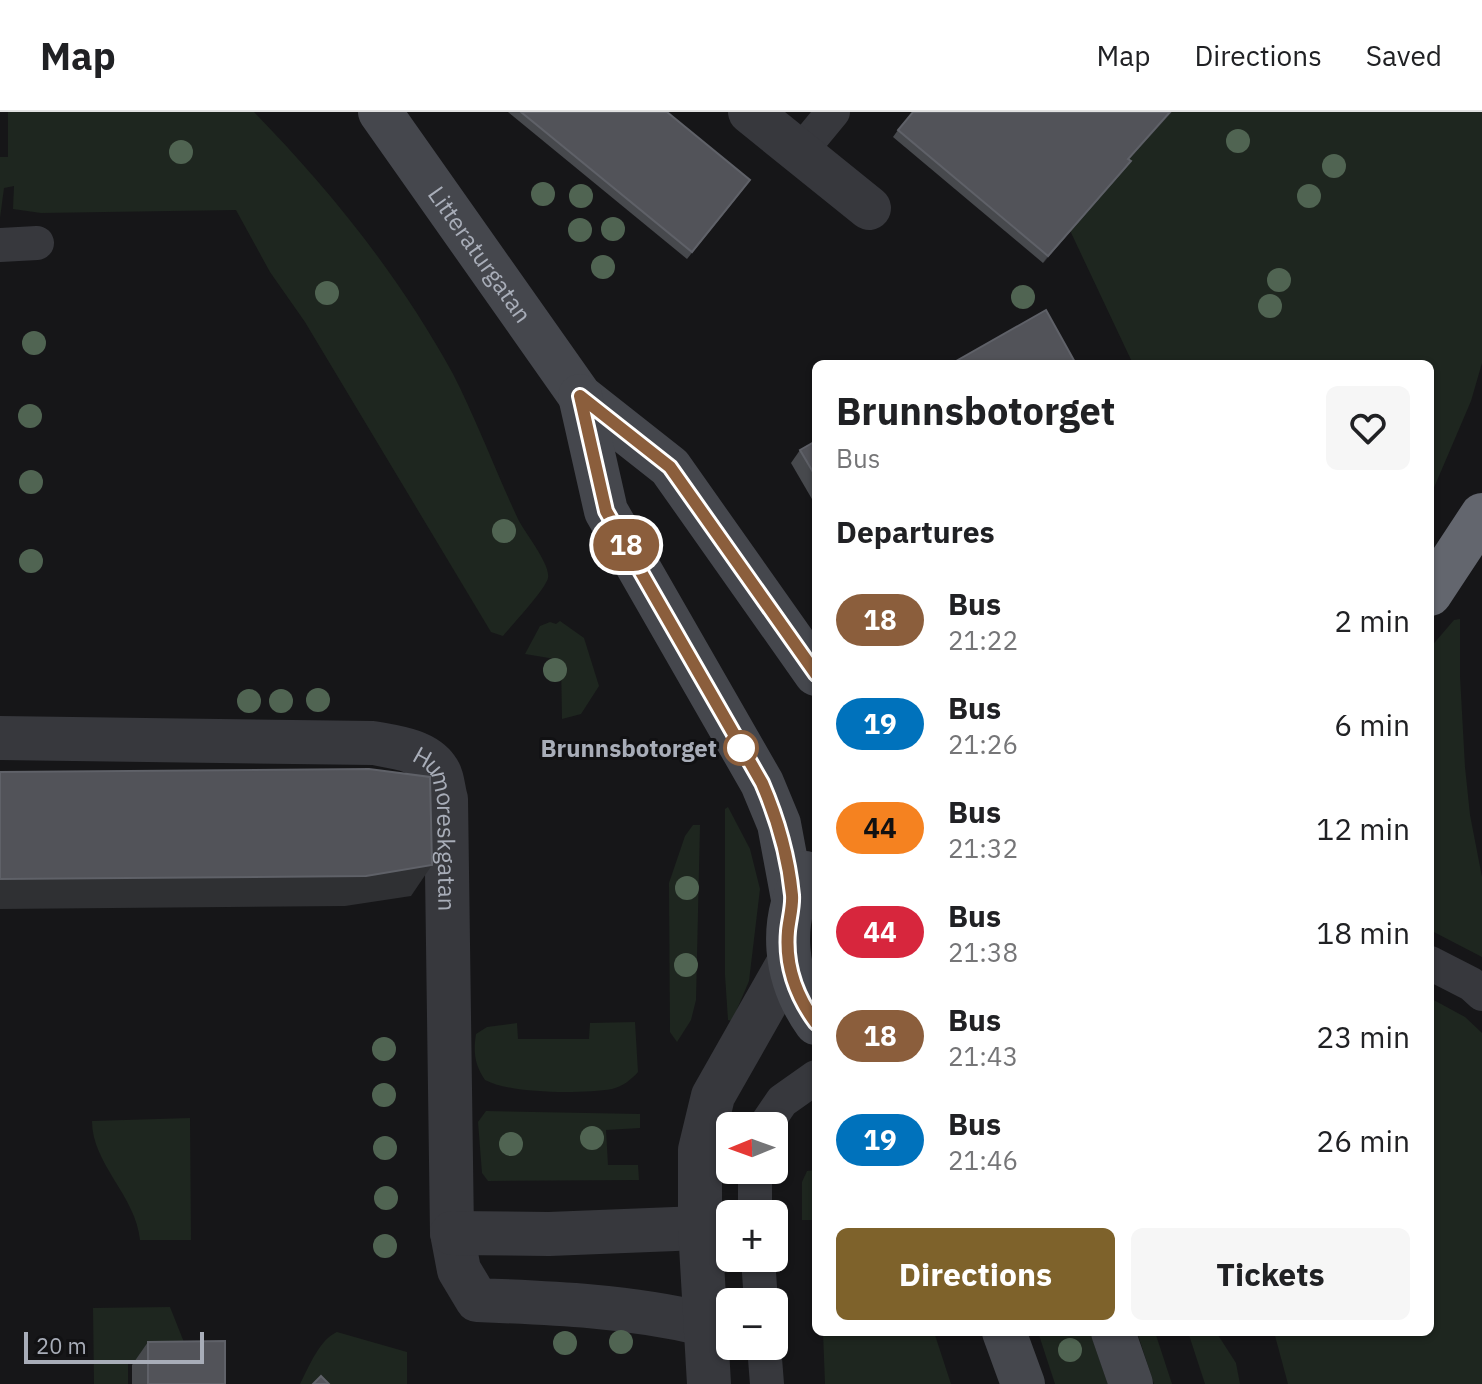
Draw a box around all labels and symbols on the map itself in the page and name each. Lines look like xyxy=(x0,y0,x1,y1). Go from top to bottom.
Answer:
street label: Litteraturgatan xyxy=(421,180,539,329)
line badge: 18 xyxy=(590,519,662,571)
marker: Brunnsbotorget xyxy=(724,731,758,765)
place label: Brunnsbotorget xyxy=(541,732,717,764)
street label: Humoreskgatan xyxy=(408,738,464,911)
north arrow xyxy=(716,1112,788,1184)
scale bar xyxy=(24,1328,204,1364)

